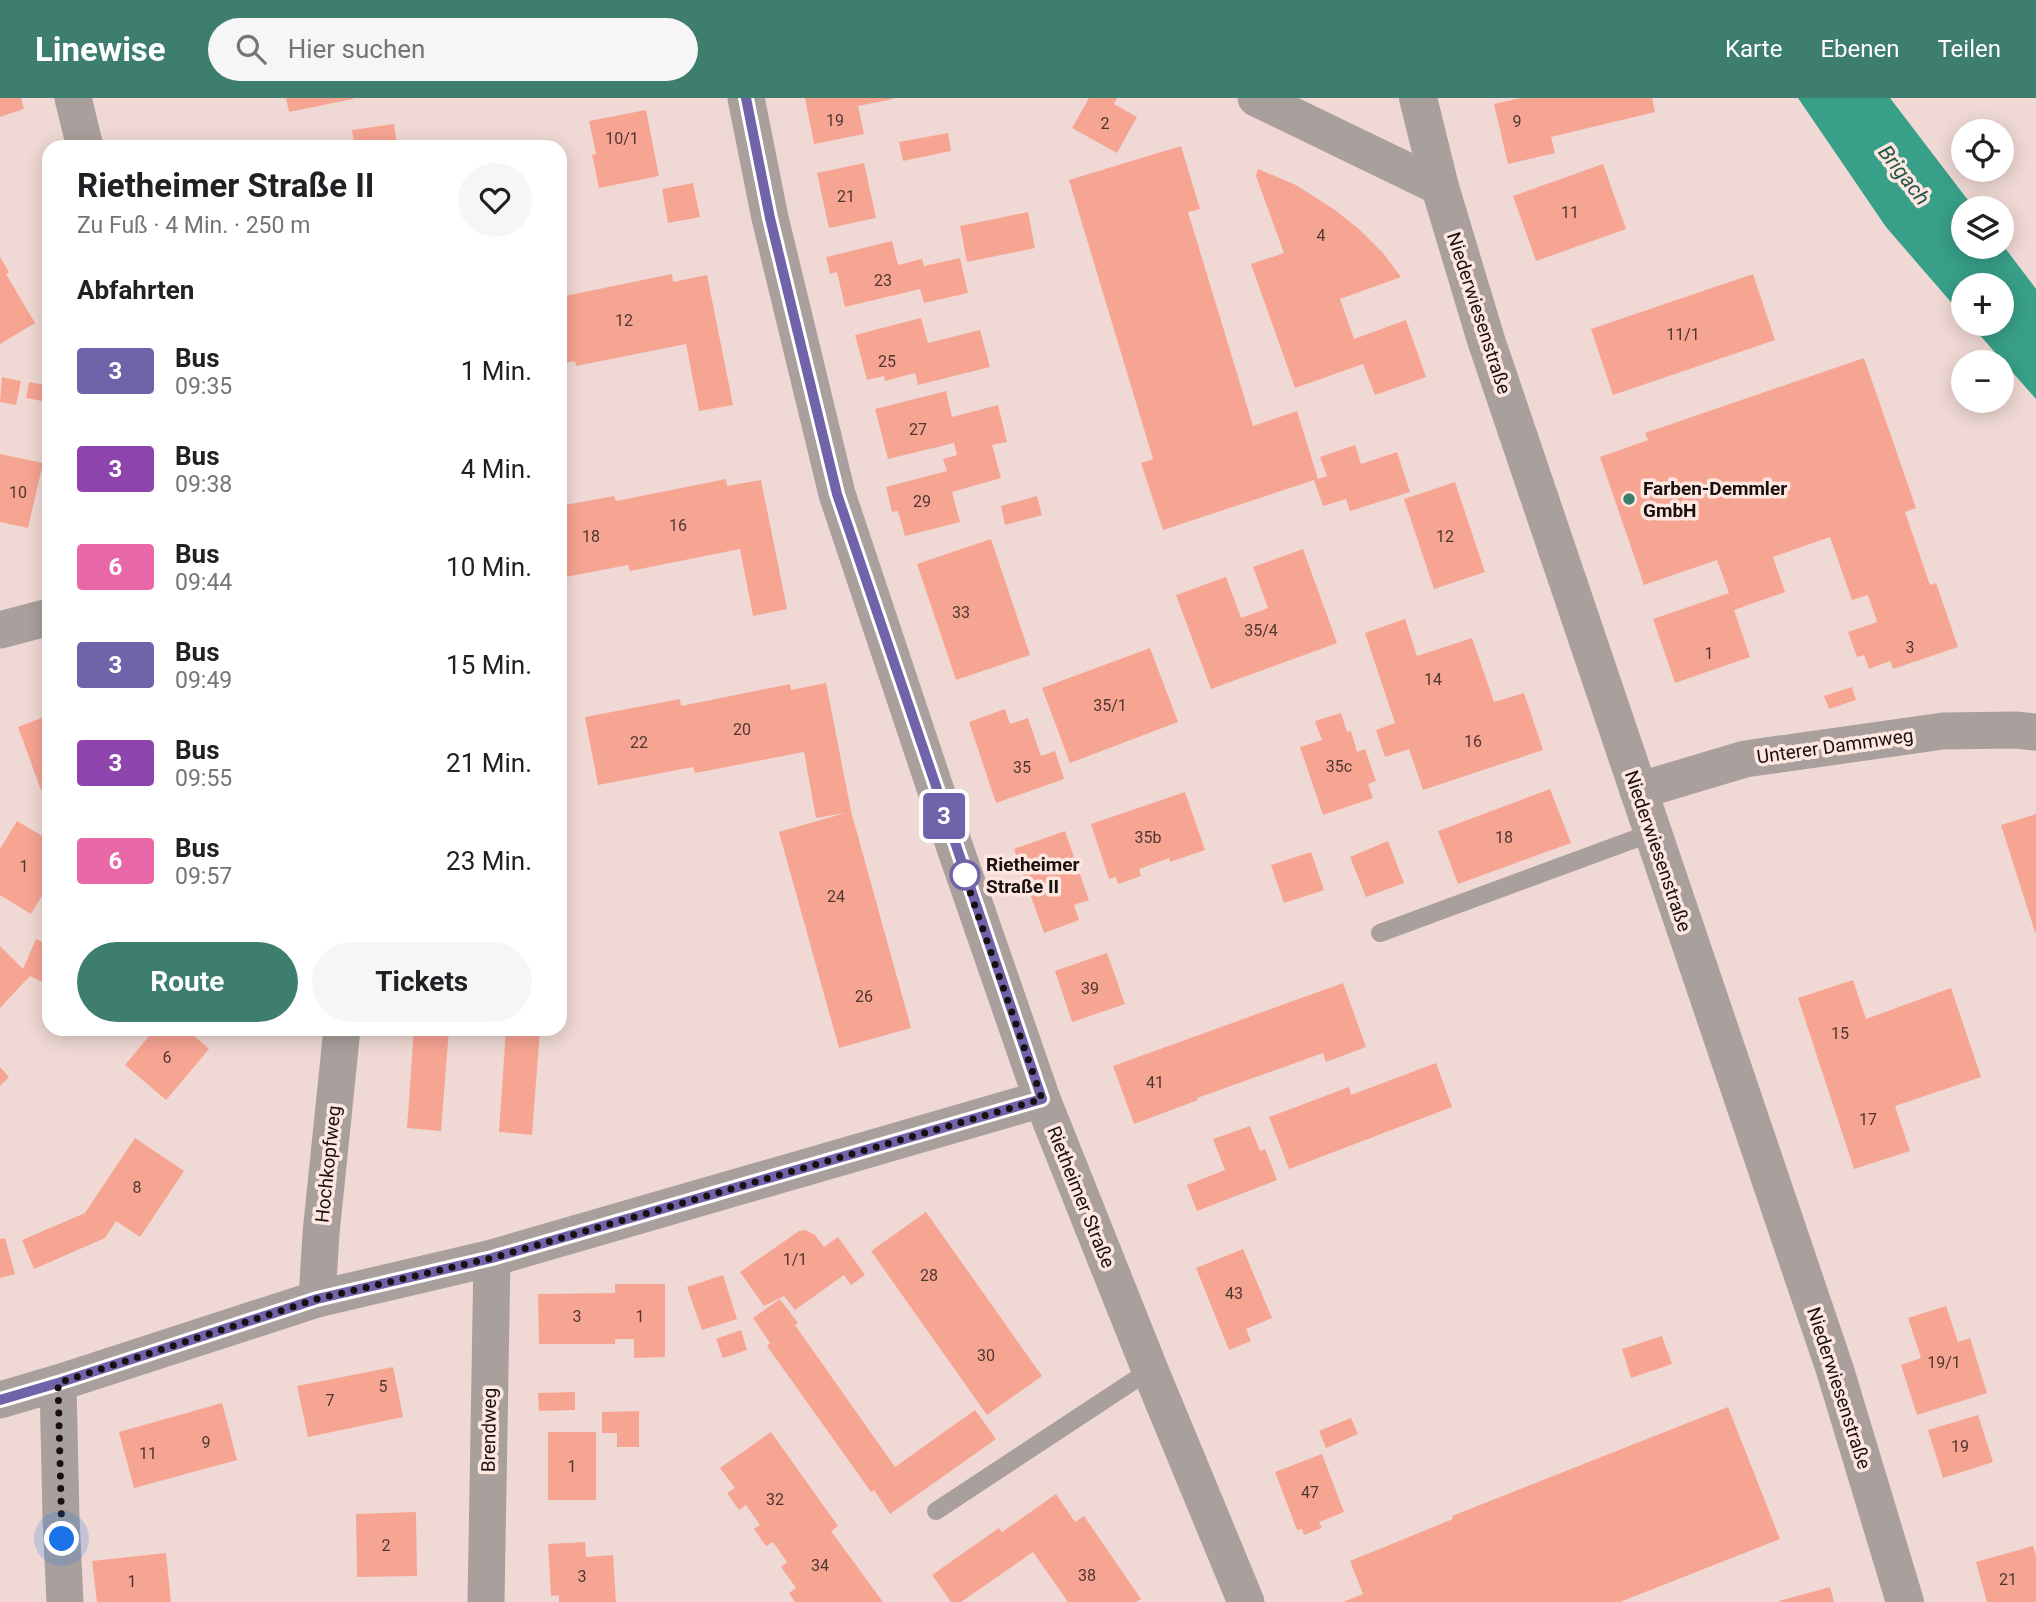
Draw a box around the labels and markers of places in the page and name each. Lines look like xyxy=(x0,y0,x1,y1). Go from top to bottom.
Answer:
place label: Farben-Demmler GmbH xyxy=(1643,477,1787,522)
marker: Farben-Demmler GmbH xyxy=(1621,491,1637,507)
place label: Rietheimer Straße II xyxy=(986,853,1080,898)
marker: Rietheimer Straße II xyxy=(950,860,980,890)

